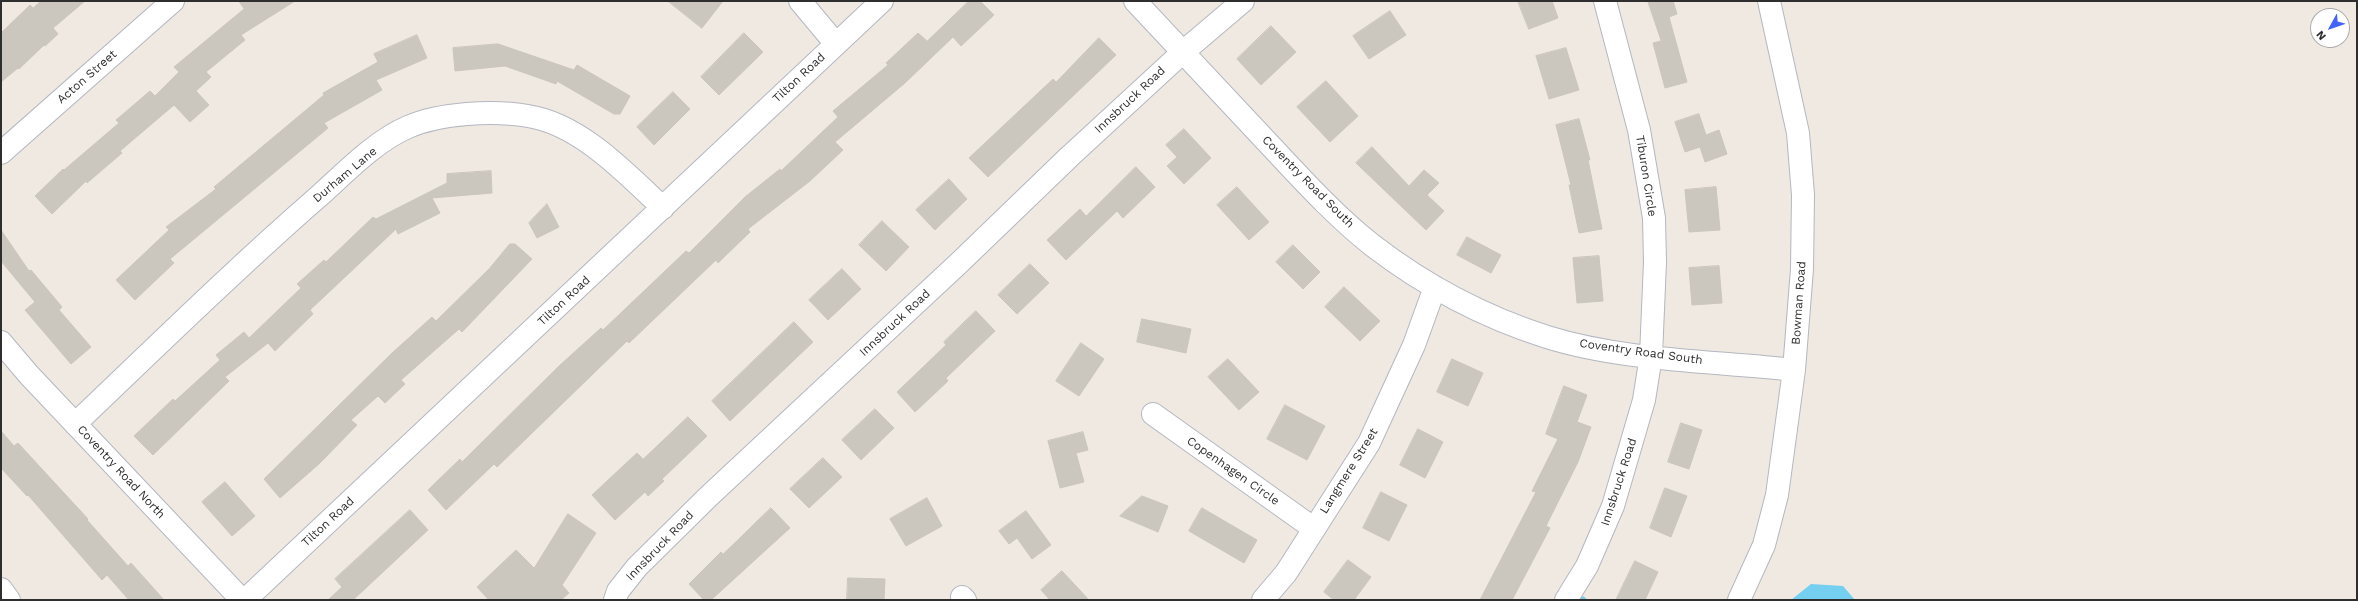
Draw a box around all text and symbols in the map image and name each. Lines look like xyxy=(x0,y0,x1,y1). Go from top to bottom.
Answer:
north arrow xyxy=(2310,8,2350,48)
text: N xyxy=(2314,28,2329,43)
street label: Acton Street xyxy=(54,47,120,107)
street label: Tilton Road xyxy=(770,50,828,106)
street label: Innsbruck Road xyxy=(1092,64,1168,136)
street label: Coventry Road South xyxy=(1259,133,1357,231)
street label: Tiburon Circle xyxy=(1632,134,1660,218)
street label: Durham Lane xyxy=(310,144,380,206)
street label: Bowman Road xyxy=(1789,261,1809,345)
street label: Tilton Road xyxy=(535,273,593,329)
street label: Innsbruck Road xyxy=(857,287,933,359)
street label: Coventry Road South xyxy=(1578,336,1704,368)
street label: Coventry Road North xyxy=(74,422,168,522)
street label: Langmere Street xyxy=(1317,426,1381,516)
street label: Copenhagen Circle xyxy=(1184,434,1282,508)
street label: Innsbruck Road xyxy=(1598,436,1640,528)
street label: Tilton Road xyxy=(299,494,357,550)
street label: Innsbruck Road xyxy=(623,508,697,584)

